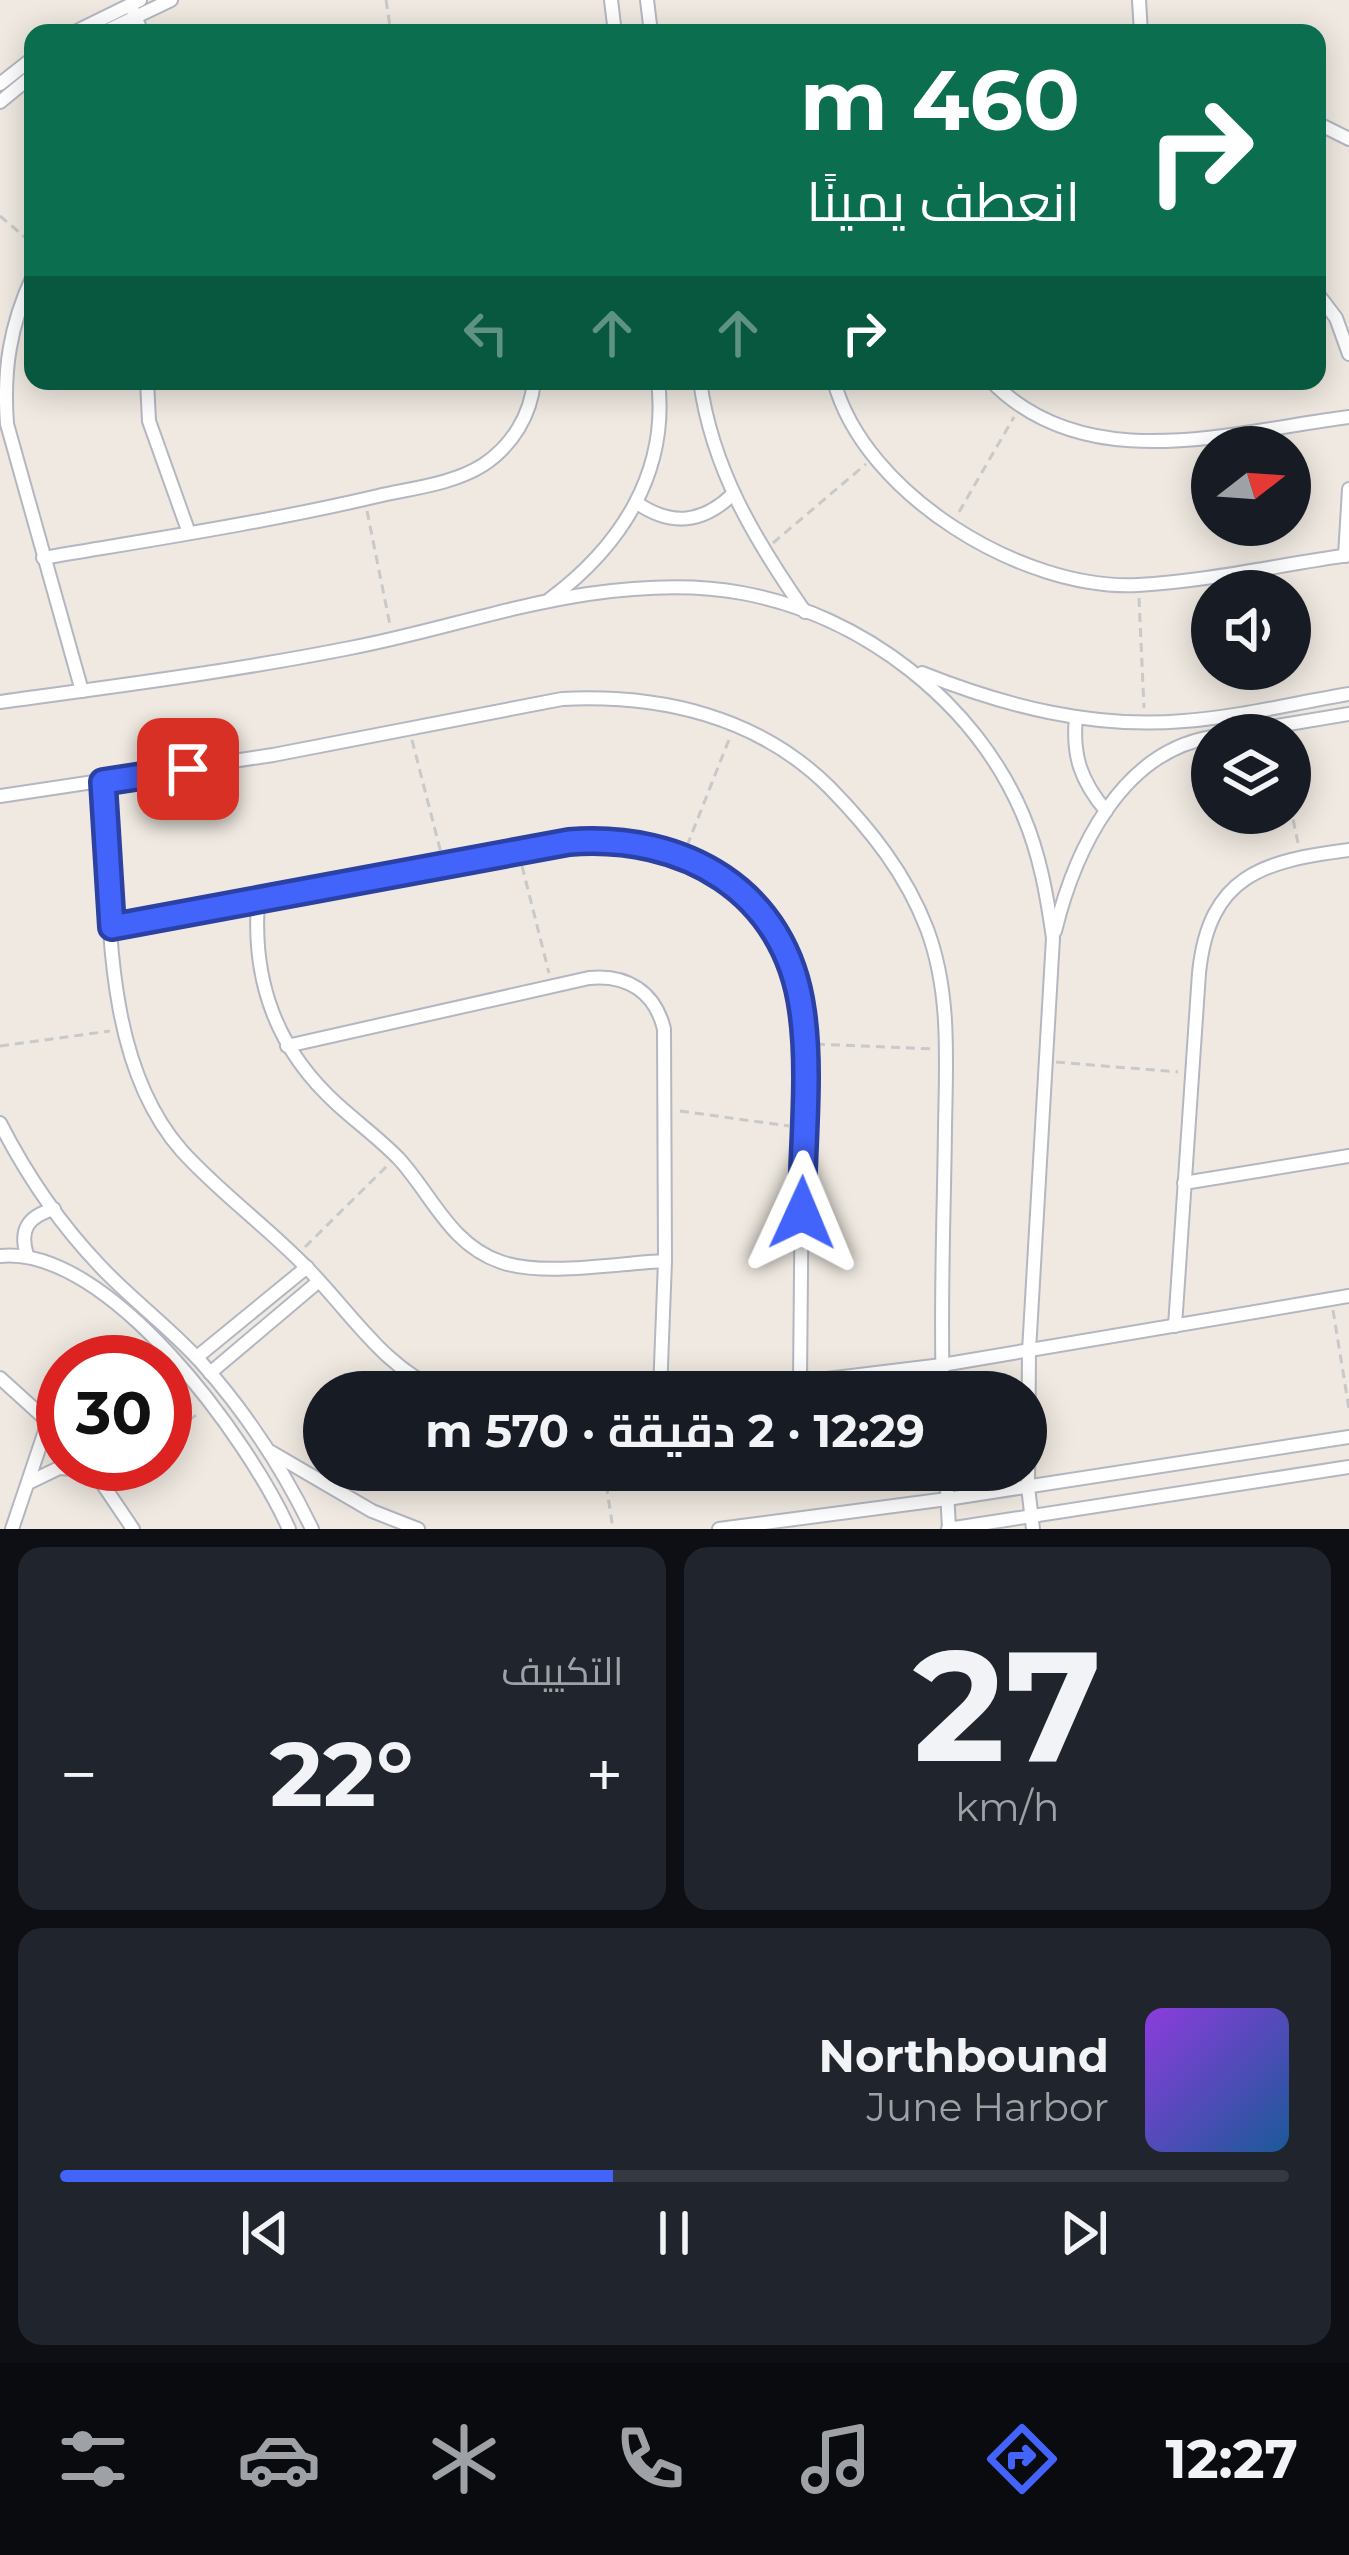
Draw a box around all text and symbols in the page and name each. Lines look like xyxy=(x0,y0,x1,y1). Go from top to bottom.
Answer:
text: 460 m xyxy=(800,49,1080,151)
icon: right xyxy=(1122,72,1278,228)
text: انعطف يمينًا xyxy=(807,169,1080,235)
icon: left xyxy=(453,300,519,366)
icon: ahead xyxy=(579,300,645,366)
icon: ahead xyxy=(705,300,771,366)
icon: right xyxy=(831,300,897,366)
north arrow xyxy=(1191,426,1311,546)
map controls xyxy=(1191,426,1311,834)
button: sound xyxy=(1191,570,1311,690)
button: layers xyxy=(1191,714,1311,834)
pin xyxy=(137,718,239,820)
icon: arrive xyxy=(155,736,221,802)
position arrow xyxy=(739,1150,865,1276)
speed limit sign: 30 xyxy=(36,1335,192,1491)
text: 12:29 · 2 دقيقة · 570 m xyxy=(425,1403,925,1458)
text: 27 xyxy=(913,1610,1102,1800)
text: التكييف xyxy=(501,1647,624,1695)
text: 22° xyxy=(270,1719,414,1829)
text: − xyxy=(60,1734,98,1815)
text: + xyxy=(586,1734,623,1815)
text: km/h xyxy=(955,1783,1059,1831)
text: Northbound xyxy=(819,2028,1109,2083)
text: June Harbor xyxy=(867,2083,1109,2131)
icon: previous xyxy=(232,2200,298,2266)
icon: pause xyxy=(641,2200,707,2266)
icon: next xyxy=(1051,2200,1117,2266)
icon: filters xyxy=(51,2417,135,2501)
icon: car xyxy=(237,2417,321,2501)
icon: climate xyxy=(422,2417,506,2501)
icon: phone xyxy=(608,2417,692,2501)
icon: music xyxy=(794,2417,878,2501)
icon: directions xyxy=(980,2417,1064,2501)
text: 12:27 xyxy=(1166,2426,1298,2492)

